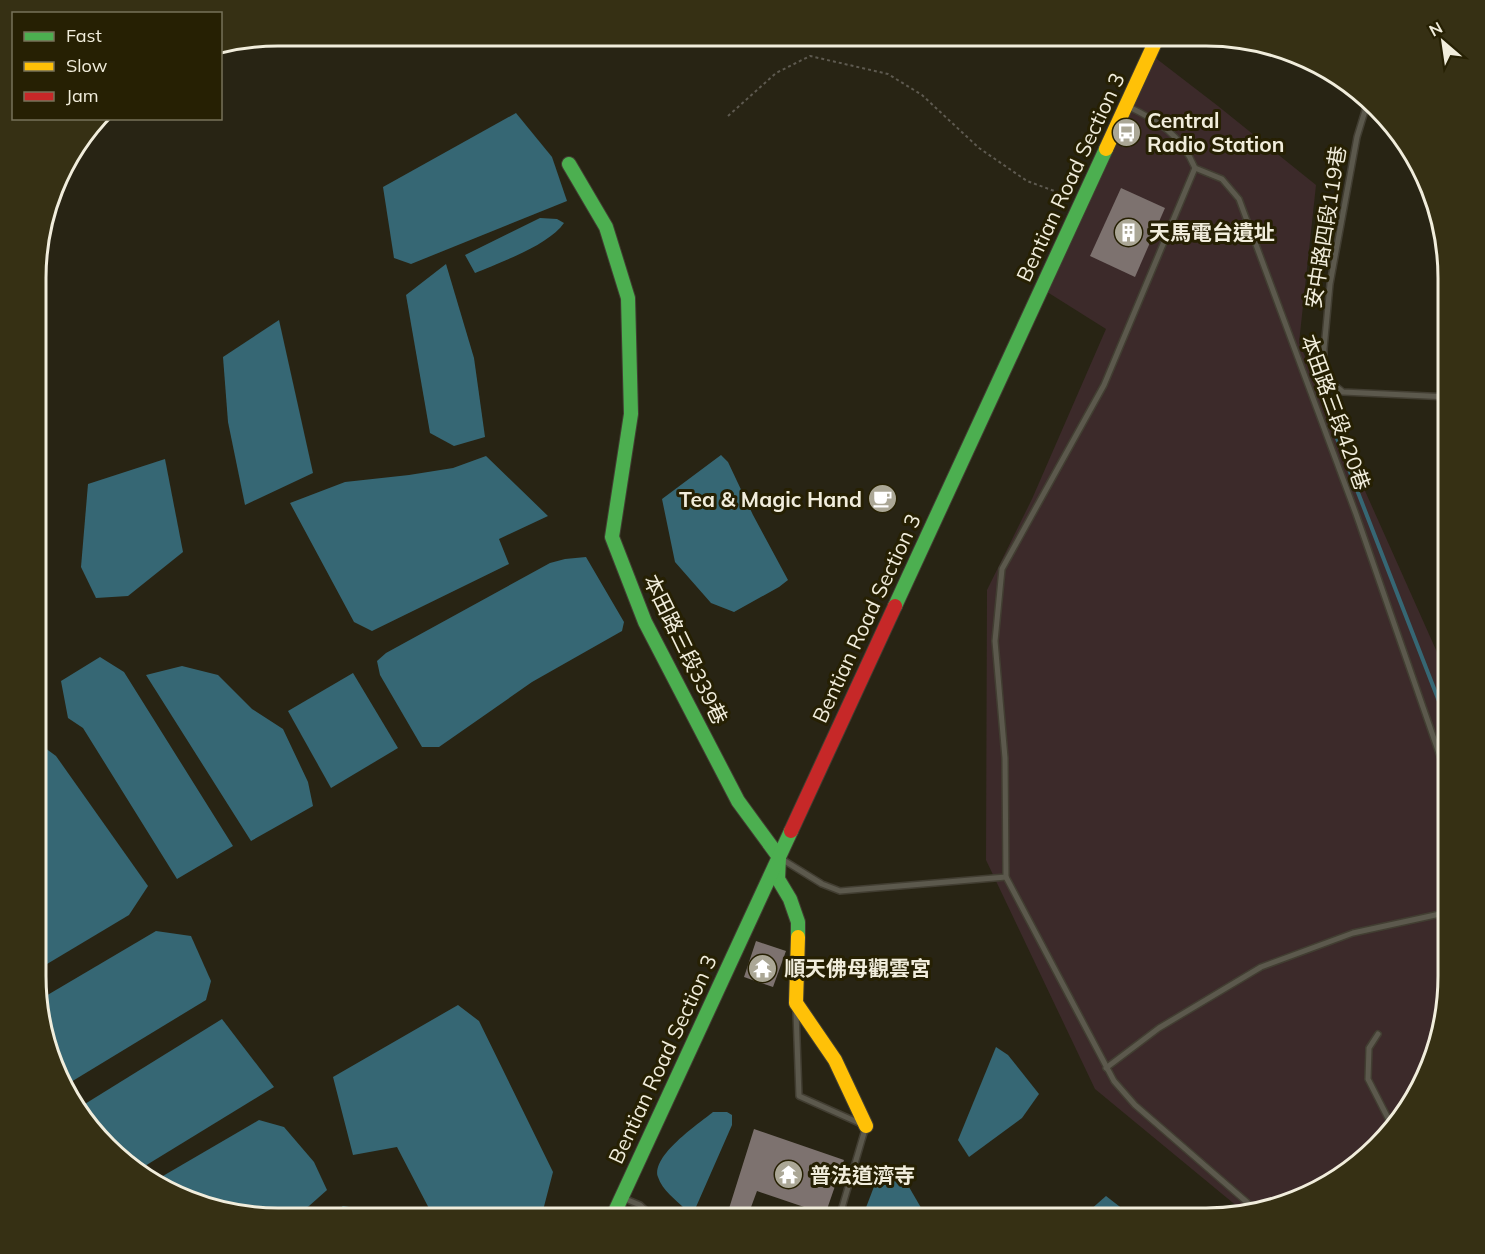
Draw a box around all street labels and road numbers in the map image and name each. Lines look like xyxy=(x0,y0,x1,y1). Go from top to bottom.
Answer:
street label: Bentian Road Section 3 xyxy=(1010,68,1130,286)
street label: 安中路四段119巷 xyxy=(1299,144,1351,310)
street label: 本田路三段420巷 xyxy=(1296,331,1376,493)
street label: Bentian Road Section 3 xyxy=(806,509,926,727)
street label: 本田路三段339巷 xyxy=(638,570,734,728)
street label: Bentian Road Section 3 xyxy=(602,950,722,1168)

